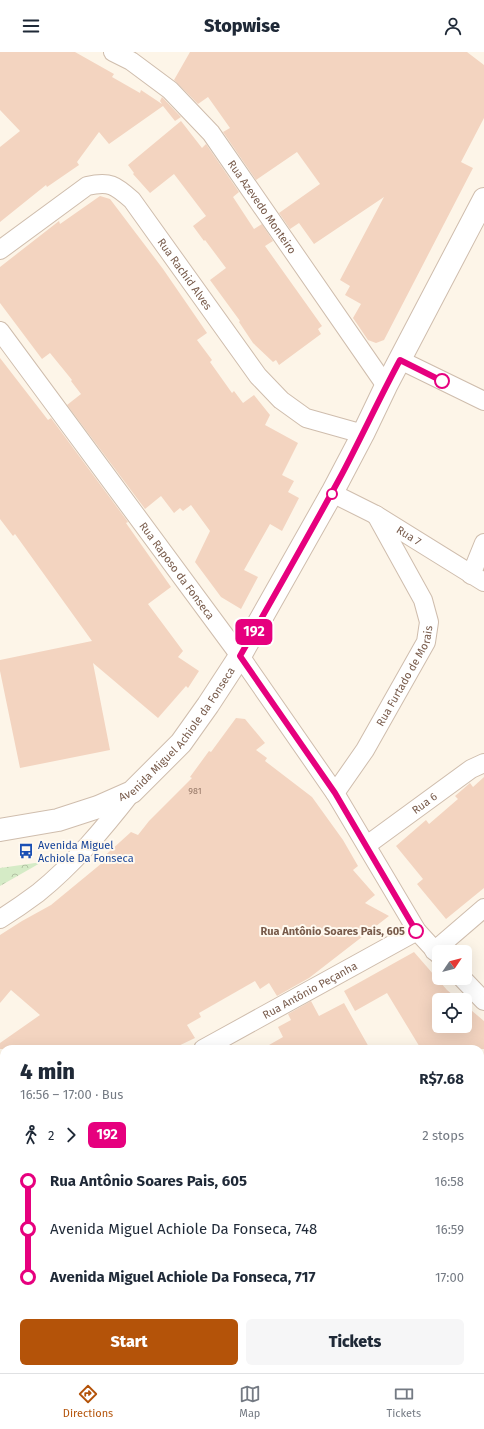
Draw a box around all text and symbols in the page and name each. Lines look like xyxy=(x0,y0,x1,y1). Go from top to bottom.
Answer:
icon: menu xyxy=(20,15,42,37)
text: Stopwise xyxy=(204,15,280,37)
icon: person xyxy=(442,15,464,37)
street label: Rua Azevedo Monteiro xyxy=(225,158,299,257)
street label: Rua Rachid Alves xyxy=(155,236,214,312)
unlabelled marker xyxy=(434,373,450,389)
unlabelled marker xyxy=(326,488,338,500)
street label: Rua Raposo da Fonseca xyxy=(136,520,217,622)
street label: Rua 7 xyxy=(394,523,424,549)
line badge: 192 xyxy=(231,619,277,645)
text: 192 xyxy=(243,623,265,640)
street label: Rua Furtado de Morais xyxy=(374,625,435,729)
street label: Avenida Miguel Achiole da Fonseca xyxy=(117,665,238,804)
house number: 981 xyxy=(188,786,202,796)
street label: Rua 6 xyxy=(410,790,440,817)
place label: Avenida Miguel Achiole Da Fonseca xyxy=(38,839,134,865)
bus stop icon: Avenida Miguel Achiole Da Fonseca xyxy=(17,842,35,860)
marker: Rua Antônio Soares Pais, 605 xyxy=(408,923,424,939)
place label: Rua Antônio Soares Pais, 605 xyxy=(261,925,405,938)
north arrow xyxy=(432,945,472,985)
map controls xyxy=(432,945,472,1033)
street label: Rua Antônio Peçanha xyxy=(261,959,360,1022)
button: locate xyxy=(432,993,472,1033)
text: 4 min xyxy=(20,1058,75,1085)
text: R$7.68 xyxy=(419,1070,464,1088)
text: 16:56 – 17:00 · Bus xyxy=(20,1087,123,1102)
icon: walk xyxy=(20,1124,42,1146)
icon: forward xyxy=(60,1124,82,1146)
text: 192 xyxy=(96,1126,118,1143)
text: 2 xyxy=(48,1128,54,1143)
text: 2 stops xyxy=(422,1128,464,1143)
text: Rua Antônio Soares Pais, 605 xyxy=(50,1172,247,1190)
text: 16:58 xyxy=(435,1174,464,1189)
text: Avenida Miguel Achiole Da Fonseca, 748 xyxy=(50,1220,317,1238)
text: 16:59 xyxy=(435,1222,464,1237)
text: Avenida Miguel Achiole Da Fonseca, 717 xyxy=(50,1268,316,1286)
text: 17:00 xyxy=(435,1270,464,1285)
button: Start xyxy=(20,1319,238,1365)
button: Tickets xyxy=(246,1319,464,1365)
tab: Directions xyxy=(63,1383,113,1420)
tab: Map xyxy=(239,1383,261,1420)
tab: Tickets xyxy=(387,1383,421,1420)

